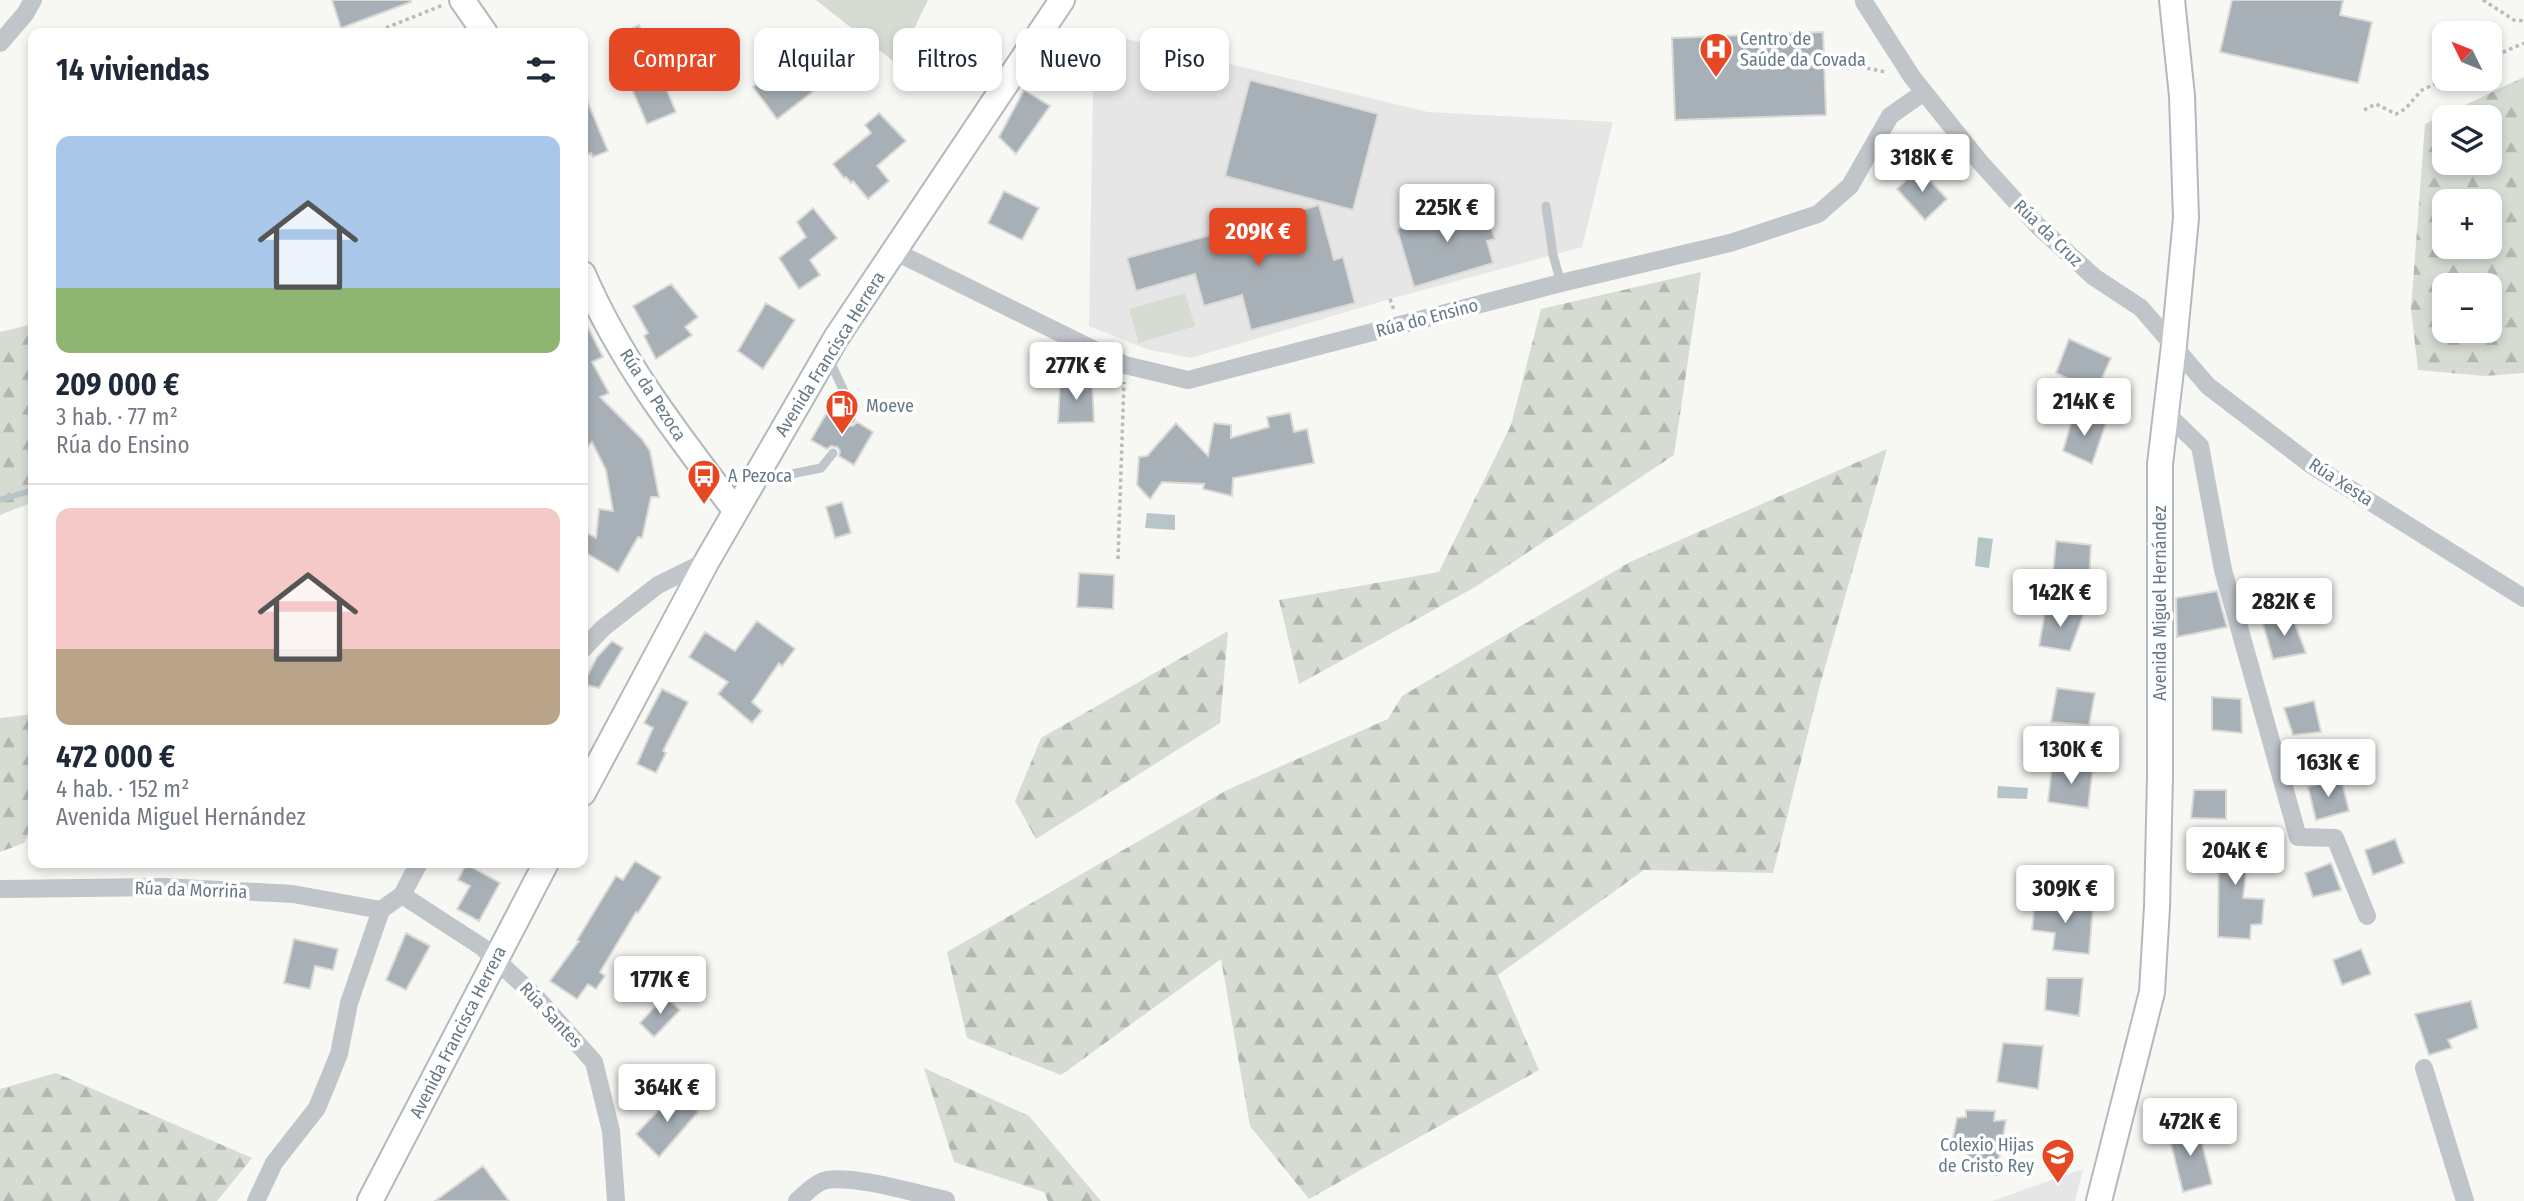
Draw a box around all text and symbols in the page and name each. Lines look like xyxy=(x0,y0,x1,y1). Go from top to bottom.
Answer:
north arrow xyxy=(2432,21,2502,91)
map controls xyxy=(2432,21,2502,343)
chip: Comprar xyxy=(609,28,740,91)
chip: Alquilar xyxy=(754,28,879,91)
chip: Filtros xyxy=(893,28,1002,91)
chip: Nuevo xyxy=(1016,28,1126,91)
chip: Piso xyxy=(1140,28,1229,91)
place label: Centro de Saúde da Covada xyxy=(1740,28,1866,71)
hospital icon: Centro de Saúde da Covada xyxy=(1697,30,1735,79)
icon: filters xyxy=(522,51,560,89)
text: 14 viviendas xyxy=(56,52,209,88)
button: layers xyxy=(2432,105,2502,175)
pin: 318K € xyxy=(1865,134,1979,194)
text: 318K € xyxy=(1891,143,1953,171)
icon: home xyxy=(245,182,371,308)
pin: 225K € xyxy=(1390,184,1504,244)
button: + xyxy=(2432,189,2502,259)
text: 225K € xyxy=(1415,193,1479,221)
street label: Rúa da Cruz xyxy=(2009,195,2087,271)
pin: 209K € xyxy=(1201,208,1315,268)
text: 209K € xyxy=(1225,217,1291,245)
street label: Avenida Francisca Herrera xyxy=(770,267,890,440)
button: − xyxy=(2432,273,2502,343)
street label: Rúa do Ensino xyxy=(1374,294,1480,342)
pin: 277K € xyxy=(1019,342,1133,402)
street label: Rúa da Pezoca xyxy=(615,345,691,445)
text: 277K € xyxy=(1046,351,1106,379)
text: 209 000 € xyxy=(56,367,179,403)
pin: 214K € xyxy=(2027,378,2141,438)
fuel station icon: Moeve xyxy=(823,387,861,436)
text: 214K € xyxy=(2053,387,2115,415)
place label: Moeve xyxy=(866,395,914,417)
text: 3 hab. · 77 m² xyxy=(56,403,178,431)
text: Rúa do Ensino xyxy=(56,431,190,459)
street label: Rúa Xesta xyxy=(2305,453,2377,511)
bus stop icon: A Pezoca xyxy=(685,457,723,506)
place label: A Pezoca xyxy=(728,465,792,487)
street label: Avenida Miguel Hernández xyxy=(2149,505,2171,701)
icon: home xyxy=(245,554,371,680)
pin: 142K € xyxy=(2003,570,2117,629)
text: 142K € xyxy=(2029,578,2091,606)
pin: 282K € xyxy=(2227,578,2341,638)
text: 282K € xyxy=(2252,587,2316,615)
pin: 130K € xyxy=(2014,726,2128,786)
text: 130K € xyxy=(2039,735,2103,763)
text: 472 000 € xyxy=(56,739,175,775)
pin: 163K € xyxy=(2271,740,2385,799)
text: 163K € xyxy=(2297,748,2359,776)
text: 4 hab. · 152 m² xyxy=(56,775,189,803)
text: Avenida Miguel Hernández xyxy=(56,803,306,831)
pin: 204K € xyxy=(2178,828,2292,887)
text: 204K € xyxy=(2202,836,2268,864)
pin: 309K € xyxy=(2008,866,2122,925)
text: 309K € xyxy=(2032,874,2098,902)
street label: Rúa da Morriña xyxy=(134,877,248,903)
street label: Avenida Francisca Herrera xyxy=(405,942,511,1122)
pin: 177K € xyxy=(603,956,717,1016)
text: 177K € xyxy=(630,965,690,993)
street label: Rúa Santes xyxy=(515,978,587,1053)
pin: 364K € xyxy=(610,1064,724,1124)
text: 364K € xyxy=(634,1073,700,1101)
pin: 472K € xyxy=(2133,1098,2247,1158)
text: 472K € xyxy=(2159,1107,2221,1135)
place label: Colexio Hijas de Cristo Rey xyxy=(1938,1134,2034,1177)
school or university icon: Colexio Hijas de Cristo Rey xyxy=(2039,1136,2077,1185)

